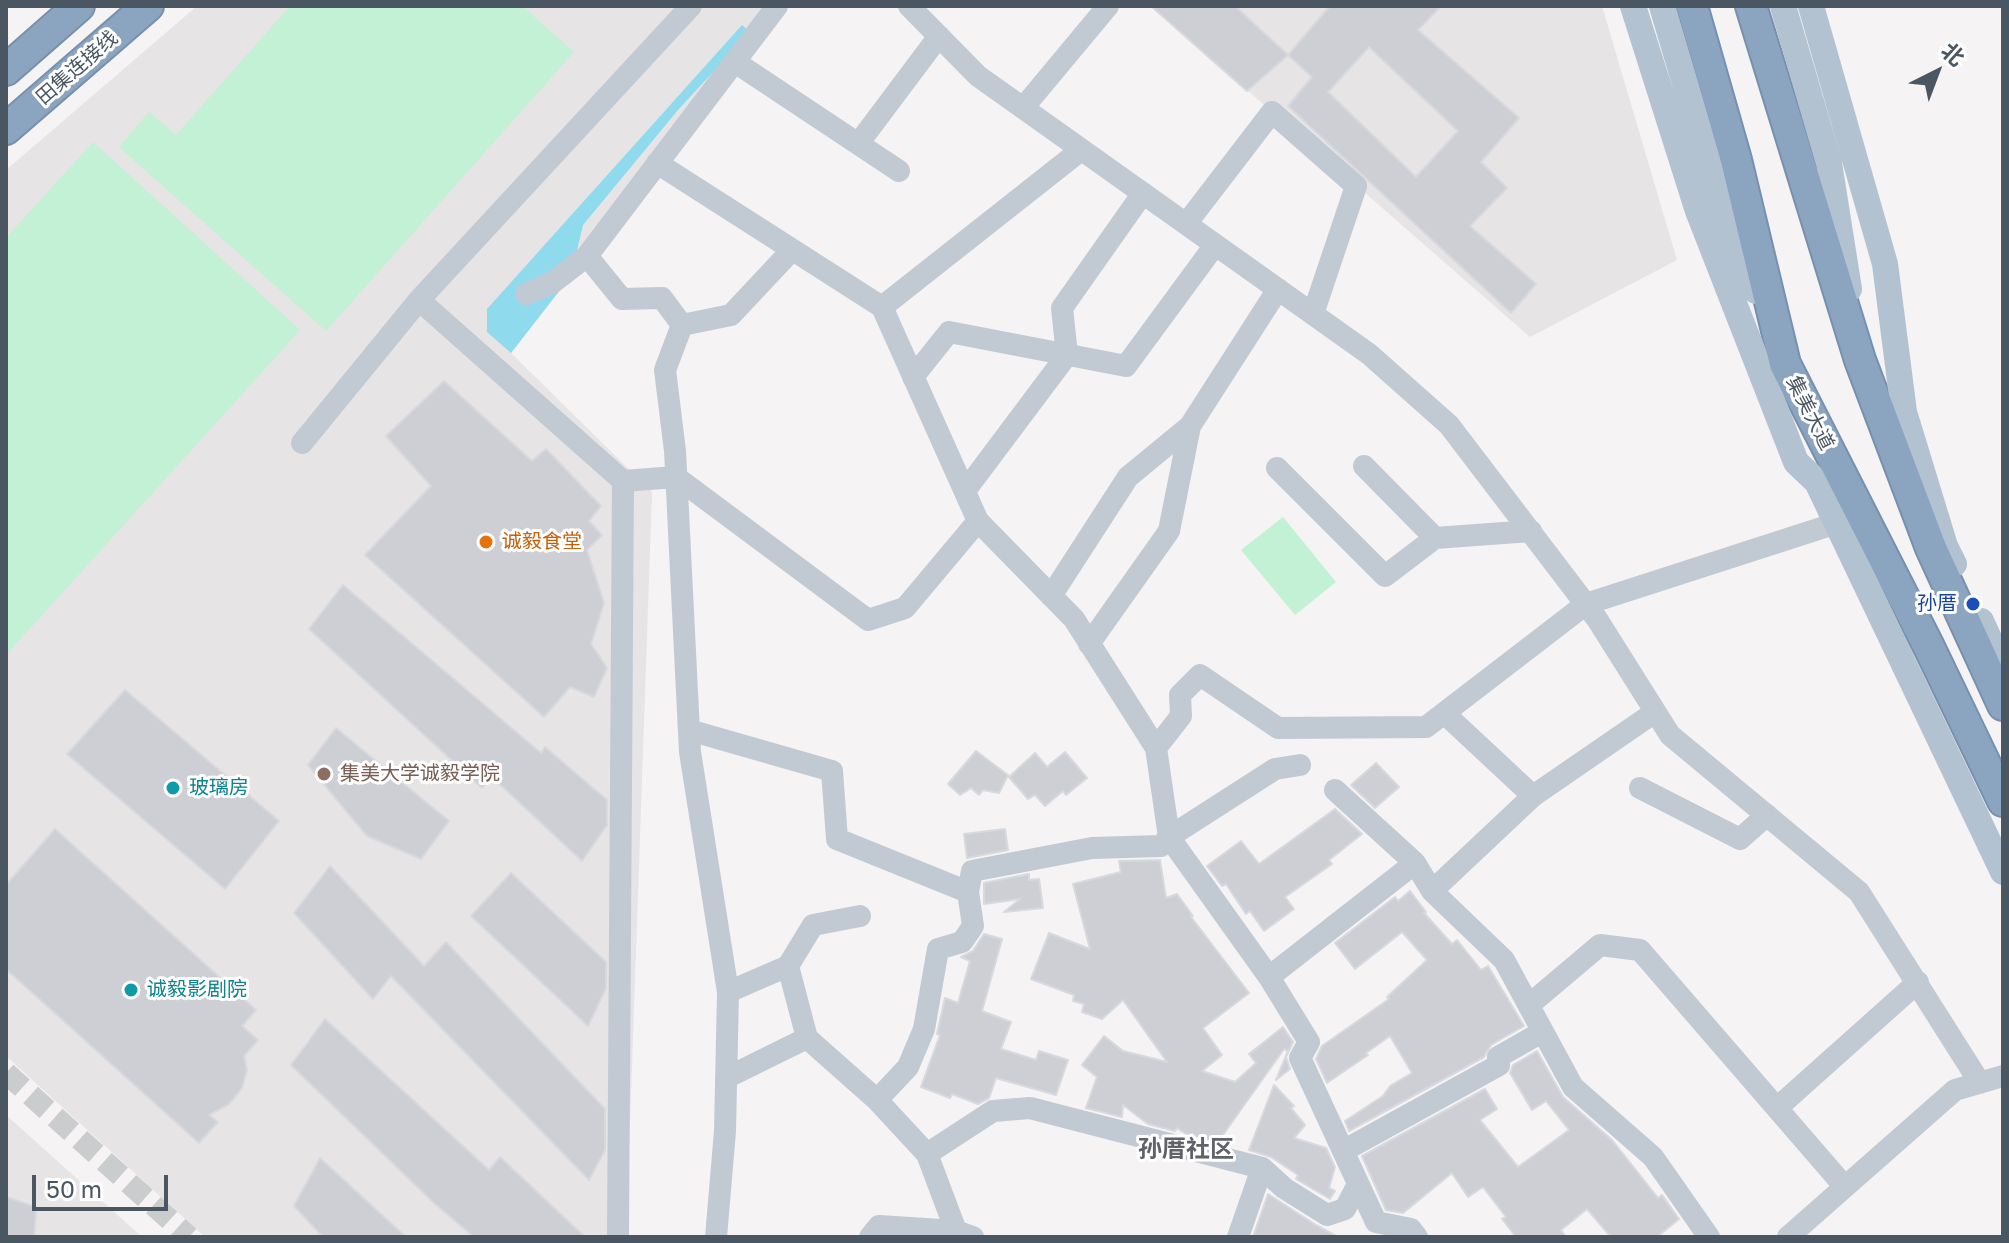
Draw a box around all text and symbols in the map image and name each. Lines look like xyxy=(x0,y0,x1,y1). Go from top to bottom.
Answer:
street label: 田集连接线 xyxy=(31,26,123,110)
north arrow xyxy=(1897,32,1977,112)
text: 北 xyxy=(1936,36,1971,71)
street label: 集美大道 xyxy=(1781,372,1839,454)
place label: 诚毅食堂 xyxy=(502,530,582,554)
marker: 诚毅食堂 xyxy=(477,533,495,551)
place label: 孙厝 xyxy=(1917,592,1957,616)
marker: 孙厝 xyxy=(1964,595,1982,613)
place label: 集美大学诚毅学院 xyxy=(340,762,500,786)
marker: 集美大学诚毅学院 xyxy=(315,765,333,783)
place label: 玻璃房 xyxy=(189,776,249,800)
marker: 玻璃房 xyxy=(164,779,182,797)
place label: 诚毅影剧院 xyxy=(147,978,247,1002)
marker: 诚毅影剧院 xyxy=(122,981,140,999)
district label: 孙厝社区 xyxy=(1138,1135,1234,1163)
scale bar xyxy=(36,1159,172,1209)
text: 50 m xyxy=(46,1174,102,1203)

